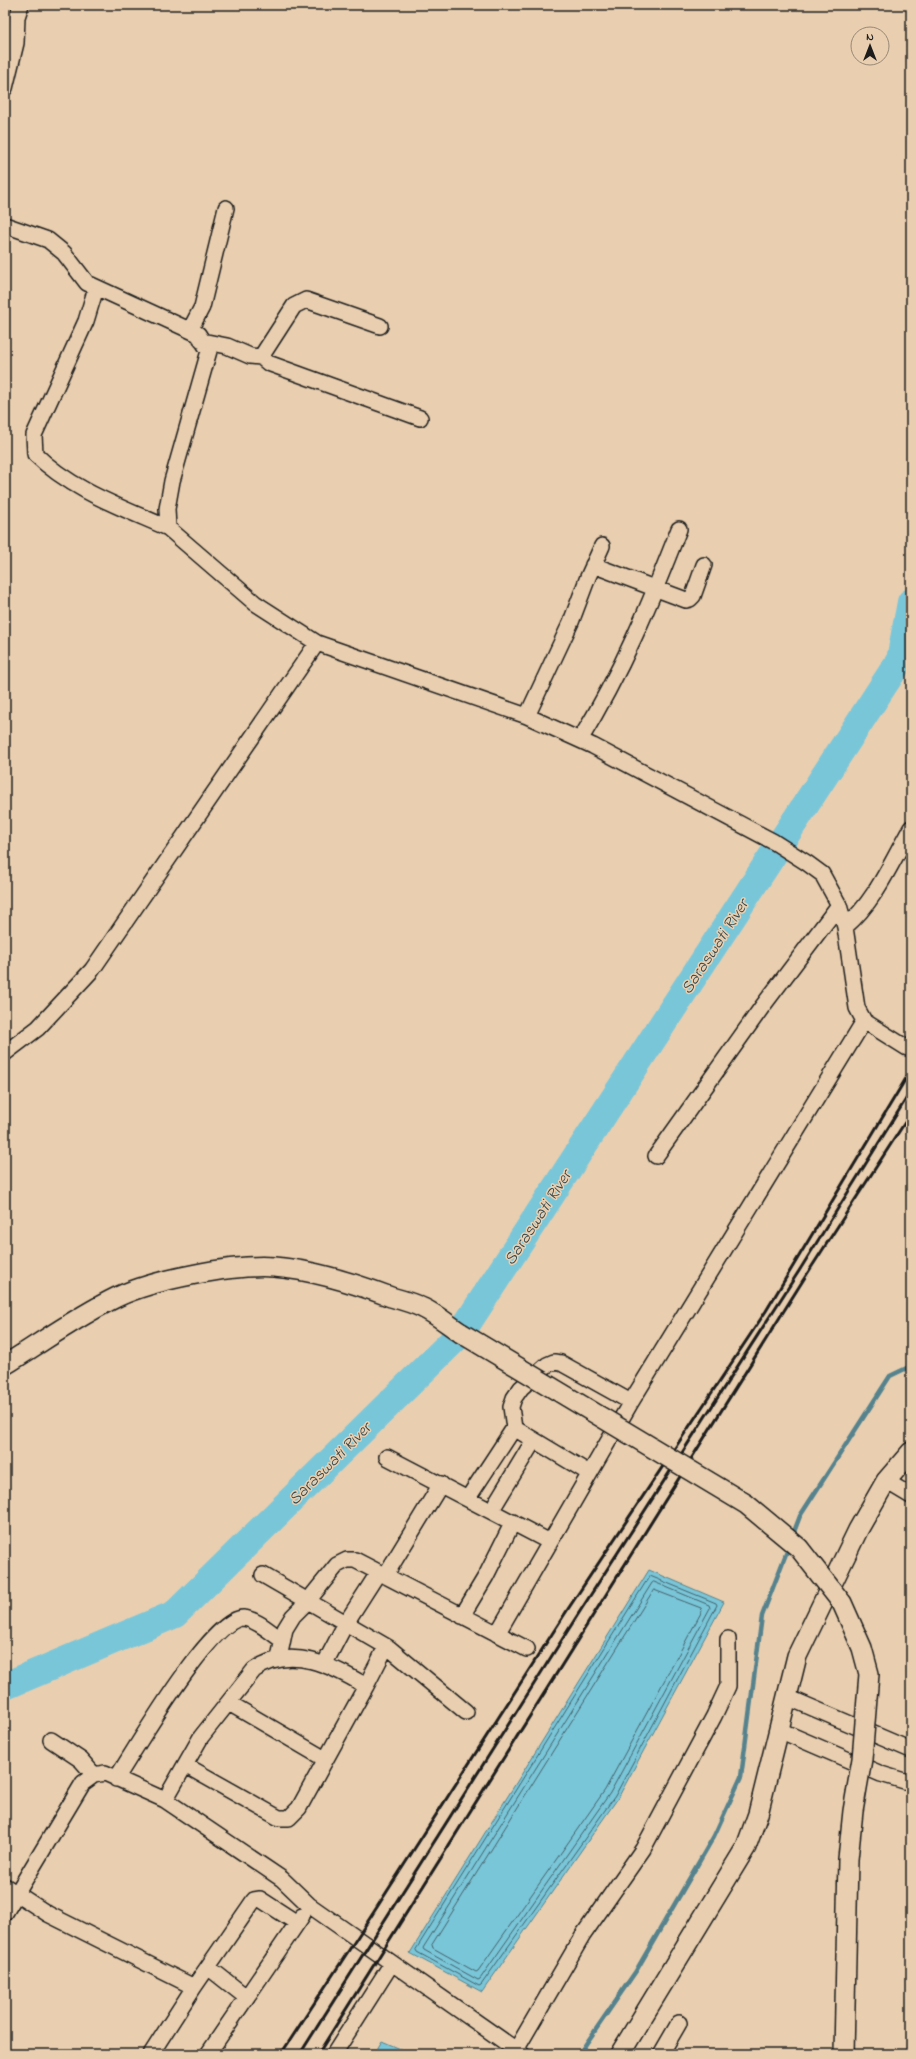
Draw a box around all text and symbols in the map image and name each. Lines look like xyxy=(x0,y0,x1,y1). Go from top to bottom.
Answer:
north arrow xyxy=(850,26,890,66)
text: N xyxy=(866,29,874,45)
water label: Saraswati River xyxy=(675,892,757,999)
water label: Saraswati River xyxy=(498,1163,580,1270)
water label: Saraswati River xyxy=(283,1415,379,1511)

